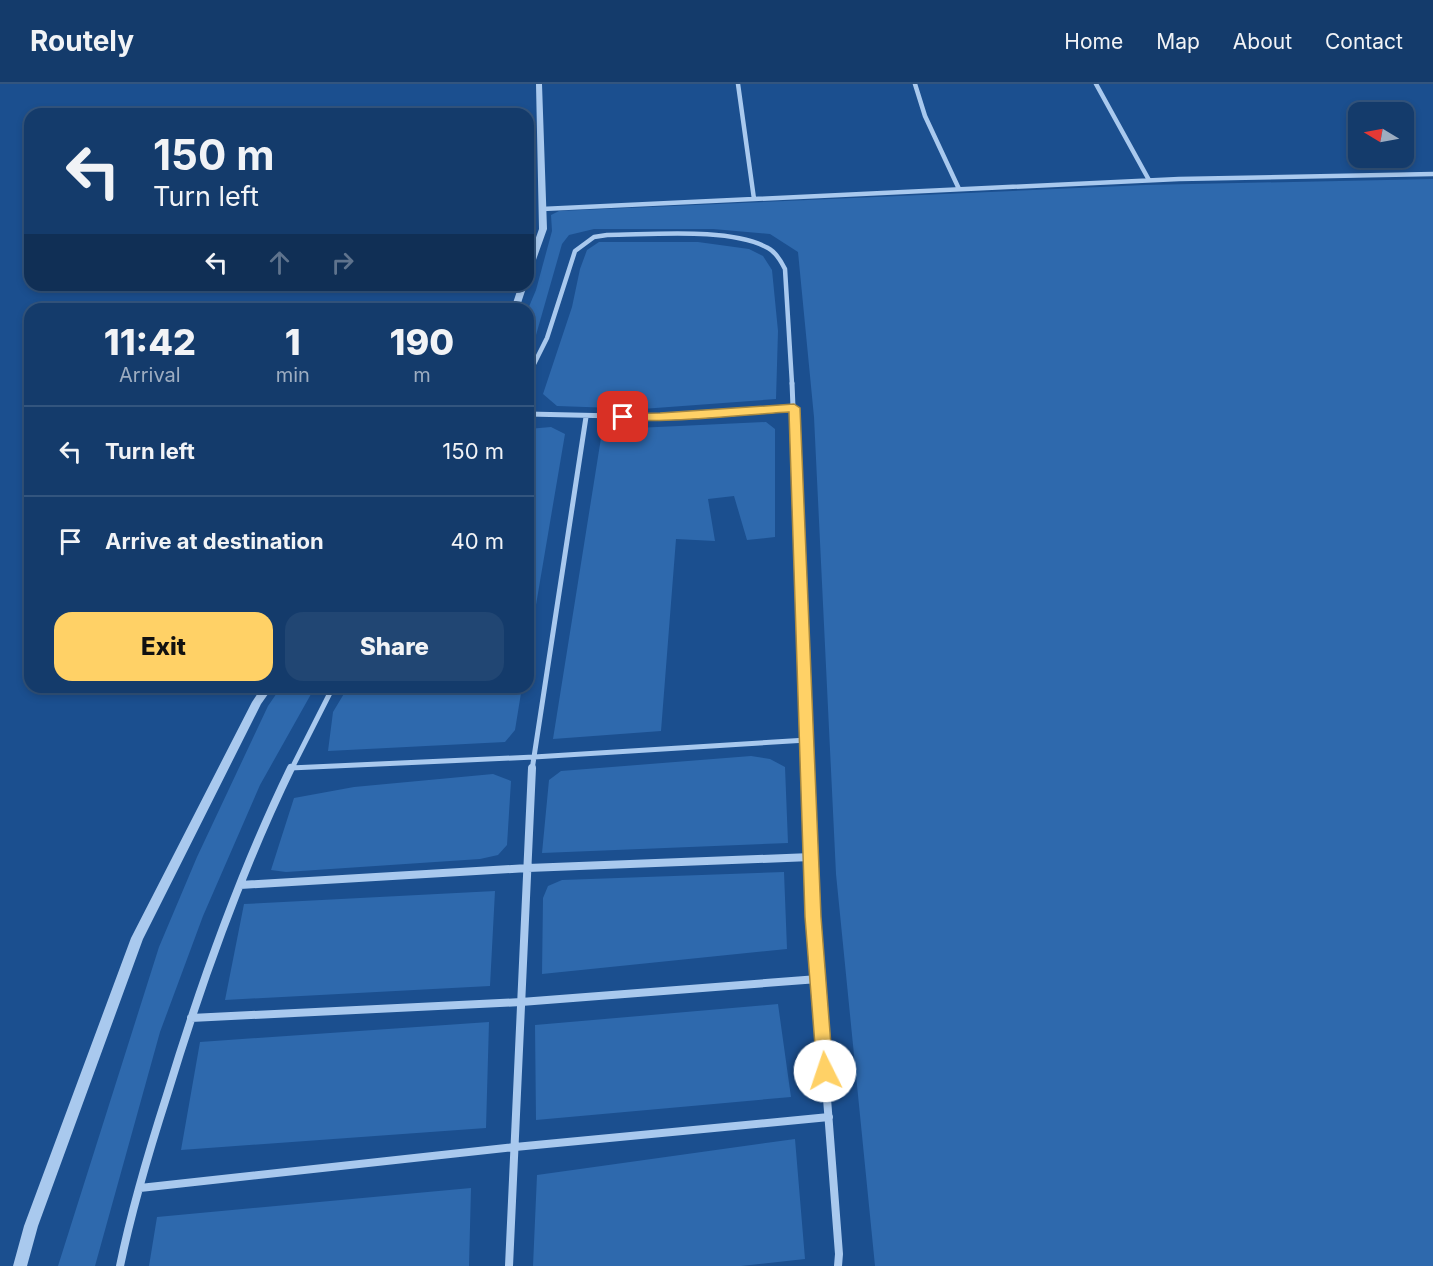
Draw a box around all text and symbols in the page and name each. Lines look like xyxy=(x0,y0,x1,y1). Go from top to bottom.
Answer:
text: Routely xyxy=(30,24,134,58)
text: Home xyxy=(1064,29,1123,54)
text: Map xyxy=(1156,29,1200,54)
text: About xyxy=(1233,29,1292,54)
text: Contact xyxy=(1325,29,1403,54)
north arrow xyxy=(1348,102,1414,168)
map controls xyxy=(1348,102,1414,168)
text: 150 m xyxy=(153,129,275,180)
icon: left xyxy=(54,132,132,210)
text: Turn left xyxy=(153,180,259,213)
icon: left xyxy=(200,246,233,279)
icon: ahead xyxy=(263,246,296,279)
icon: right xyxy=(326,246,359,279)
text: 11:42 xyxy=(104,320,196,364)
text: 1 xyxy=(285,320,301,364)
text: 190 xyxy=(390,320,454,364)
text: Arrival xyxy=(119,363,181,387)
text: min xyxy=(276,363,310,387)
text: m xyxy=(413,363,431,387)
pin xyxy=(597,391,648,442)
icon: arrive xyxy=(606,400,639,433)
icon: left xyxy=(54,435,87,468)
text: Turn left xyxy=(105,438,195,464)
text: 150 m xyxy=(442,438,504,464)
icon: arrive xyxy=(54,525,87,558)
text: Arrive at destination xyxy=(105,528,324,554)
text: 40 m xyxy=(450,528,504,554)
button: Exit xyxy=(54,612,273,681)
button: Share xyxy=(285,612,504,681)
position arrow xyxy=(793,1039,857,1103)

